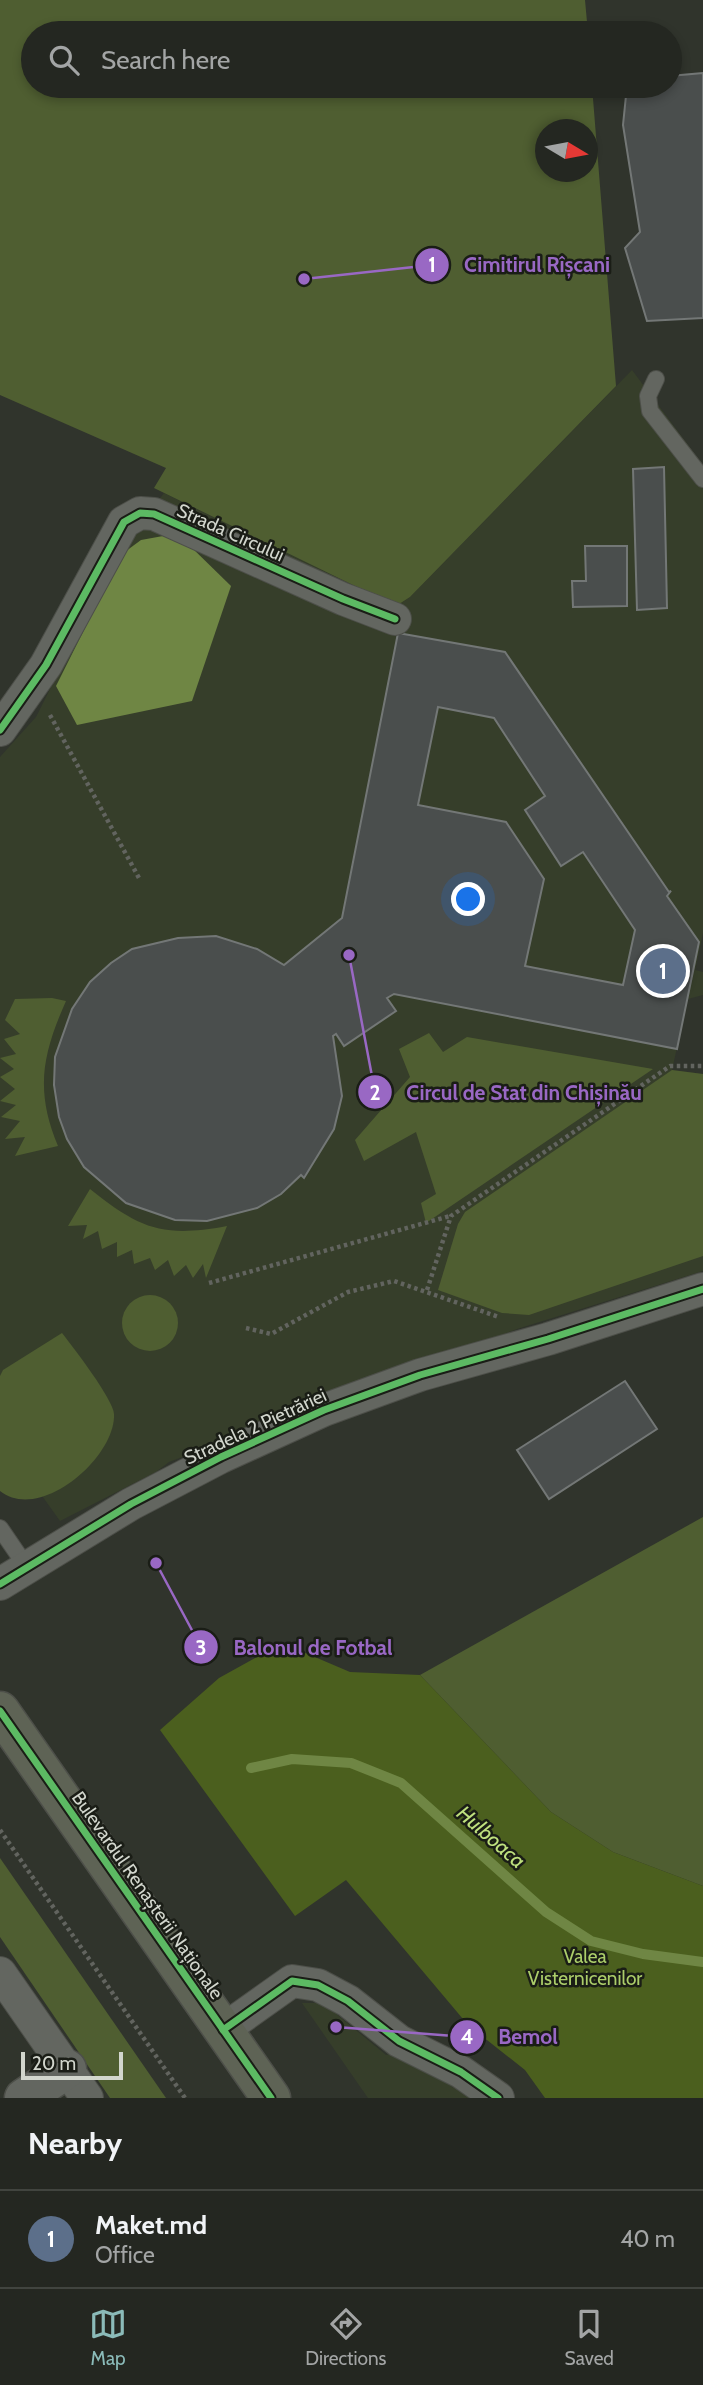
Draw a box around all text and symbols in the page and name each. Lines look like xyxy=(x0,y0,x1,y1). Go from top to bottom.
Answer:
search box xyxy=(21,21,682,98)
icon: search xyxy=(45,41,83,79)
text: Search here xyxy=(101,44,230,76)
north arrow xyxy=(535,119,598,182)
callout: Cimitirul Rîșcani xyxy=(414,244,624,286)
text: 1 xyxy=(428,252,436,277)
text: Cimitirul Rîșcani xyxy=(464,252,610,279)
street label: Strada Circului xyxy=(173,499,288,566)
your location xyxy=(451,882,485,916)
pin: 1 xyxy=(640,945,686,997)
callout: Circul de Stat din Chișinău xyxy=(357,1071,656,1113)
text: 2 xyxy=(369,1080,381,1105)
text: Circul de Stat din Chișinău xyxy=(406,1080,642,1107)
street label: Stradela 2 Pietrăriei xyxy=(180,1383,330,1469)
callout: Balonul de Fotbal xyxy=(184,1626,406,1668)
text: 3 xyxy=(195,1635,207,1660)
text: Balonul de Fotbal xyxy=(233,1635,393,1660)
street label: Bulevardul Renașterii Naționale xyxy=(66,1787,228,2004)
water label: Hulboaca xyxy=(452,1800,531,1873)
park label: Valea Visternicenilor xyxy=(528,1945,642,1990)
callout: Bemol xyxy=(449,2016,572,2058)
text: 4 xyxy=(460,2024,474,2049)
text: Bemol xyxy=(498,2024,558,2049)
scale bar xyxy=(21,2049,122,2081)
text: 20 m xyxy=(32,2052,76,2075)
text: Nearby xyxy=(28,2125,122,2162)
text: Maket.md xyxy=(95,2209,207,2241)
text: 1 xyxy=(47,2225,55,2253)
text: 40 m xyxy=(620,2225,675,2253)
text: Office xyxy=(95,2241,155,2269)
tab: Map xyxy=(89,2305,127,2370)
tab: Directions xyxy=(305,2305,386,2370)
tab: Saved xyxy=(565,2305,614,2370)

